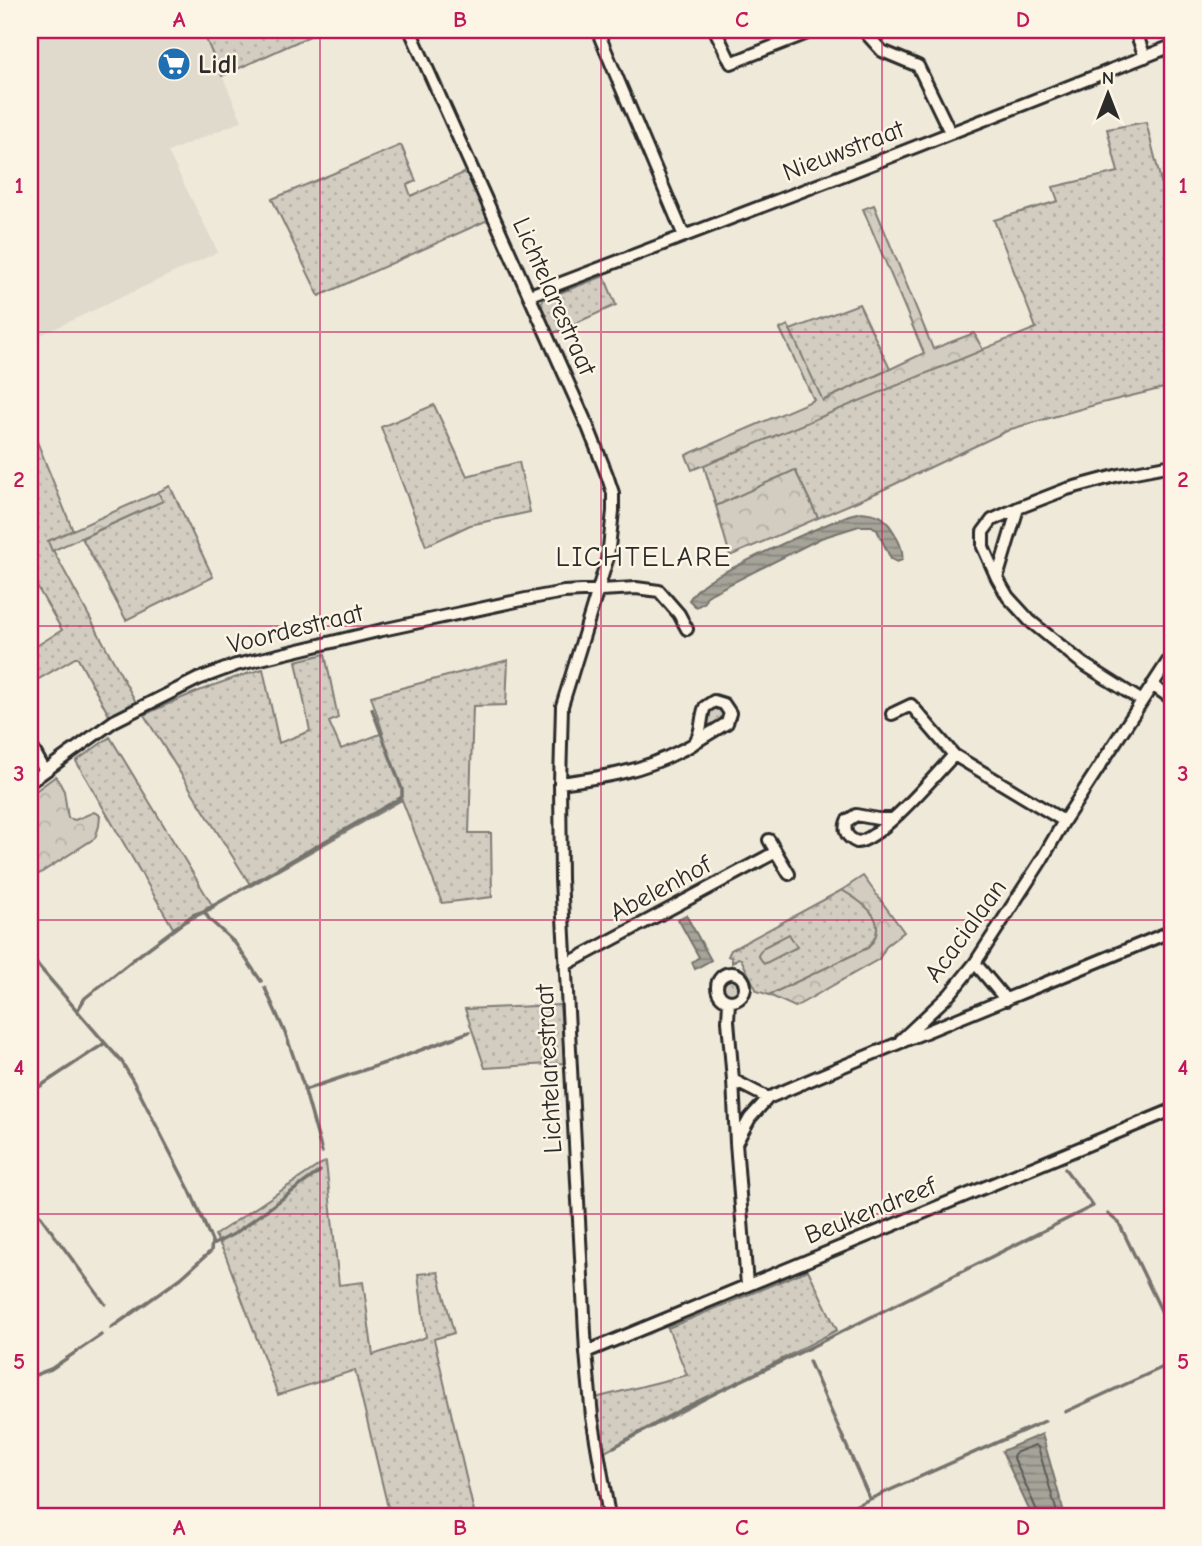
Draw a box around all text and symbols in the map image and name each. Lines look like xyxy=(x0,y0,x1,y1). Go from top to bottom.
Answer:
text: A xyxy=(173,6,186,33)
text: B xyxy=(453,6,467,33)
text: C xyxy=(735,6,749,33)
text: D xyxy=(1016,6,1030,33)
supermarket icon: Lidl xyxy=(155,45,193,83)
place label: Lidl xyxy=(198,50,237,80)
north arrow xyxy=(1072,60,1142,130)
text: N xyxy=(1102,67,1114,89)
street label: Nieuwstraat xyxy=(779,114,910,188)
text: 1 xyxy=(14,172,24,199)
text: 1 xyxy=(1178,172,1188,199)
street label: Lichtelarestraat xyxy=(506,213,603,381)
text: 2 xyxy=(13,466,25,493)
text: 2 xyxy=(1177,466,1189,493)
district label: LICHTELARE xyxy=(556,541,732,573)
street label: Voordestraat xyxy=(224,597,368,660)
text: 3 xyxy=(13,760,25,787)
text: 3 xyxy=(1177,760,1189,787)
street label: Abelenhof xyxy=(605,849,718,928)
street label: Acacialaan xyxy=(918,873,1013,988)
street label: Lichtelarestraat xyxy=(530,982,568,1154)
text: 4 xyxy=(14,1054,25,1081)
text: 4 xyxy=(1178,1054,1189,1081)
street label: Beukendreef xyxy=(800,1170,942,1251)
text: 5 xyxy=(13,1348,25,1375)
text: 5 xyxy=(1177,1348,1189,1375)
text: A xyxy=(173,1514,186,1541)
text: B xyxy=(453,1514,467,1541)
text: C xyxy=(735,1514,749,1541)
text: D xyxy=(1016,1514,1030,1541)

